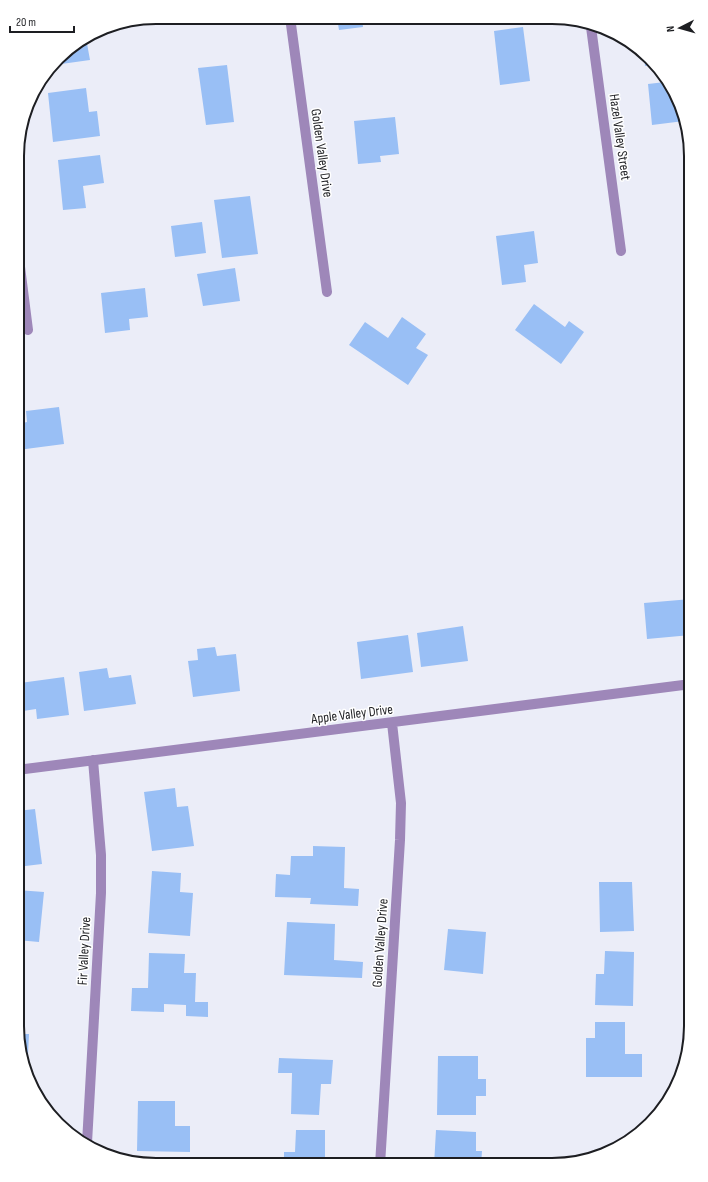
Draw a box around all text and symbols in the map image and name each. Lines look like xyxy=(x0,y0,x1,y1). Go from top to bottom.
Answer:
scale bar xyxy=(10,8,74,34)
north arrow xyxy=(660,8,700,48)
text: 20 m xyxy=(16,15,36,30)
text: N xyxy=(664,25,677,33)
street label: Hazel Valley Street xyxy=(606,93,634,181)
street label: Golden Valley Drive xyxy=(307,108,337,198)
street label: Apple Valley Drive xyxy=(309,701,394,728)
street label: Golden Valley Drive xyxy=(368,898,392,988)
street label: Fir Valley Drive xyxy=(74,916,94,986)

